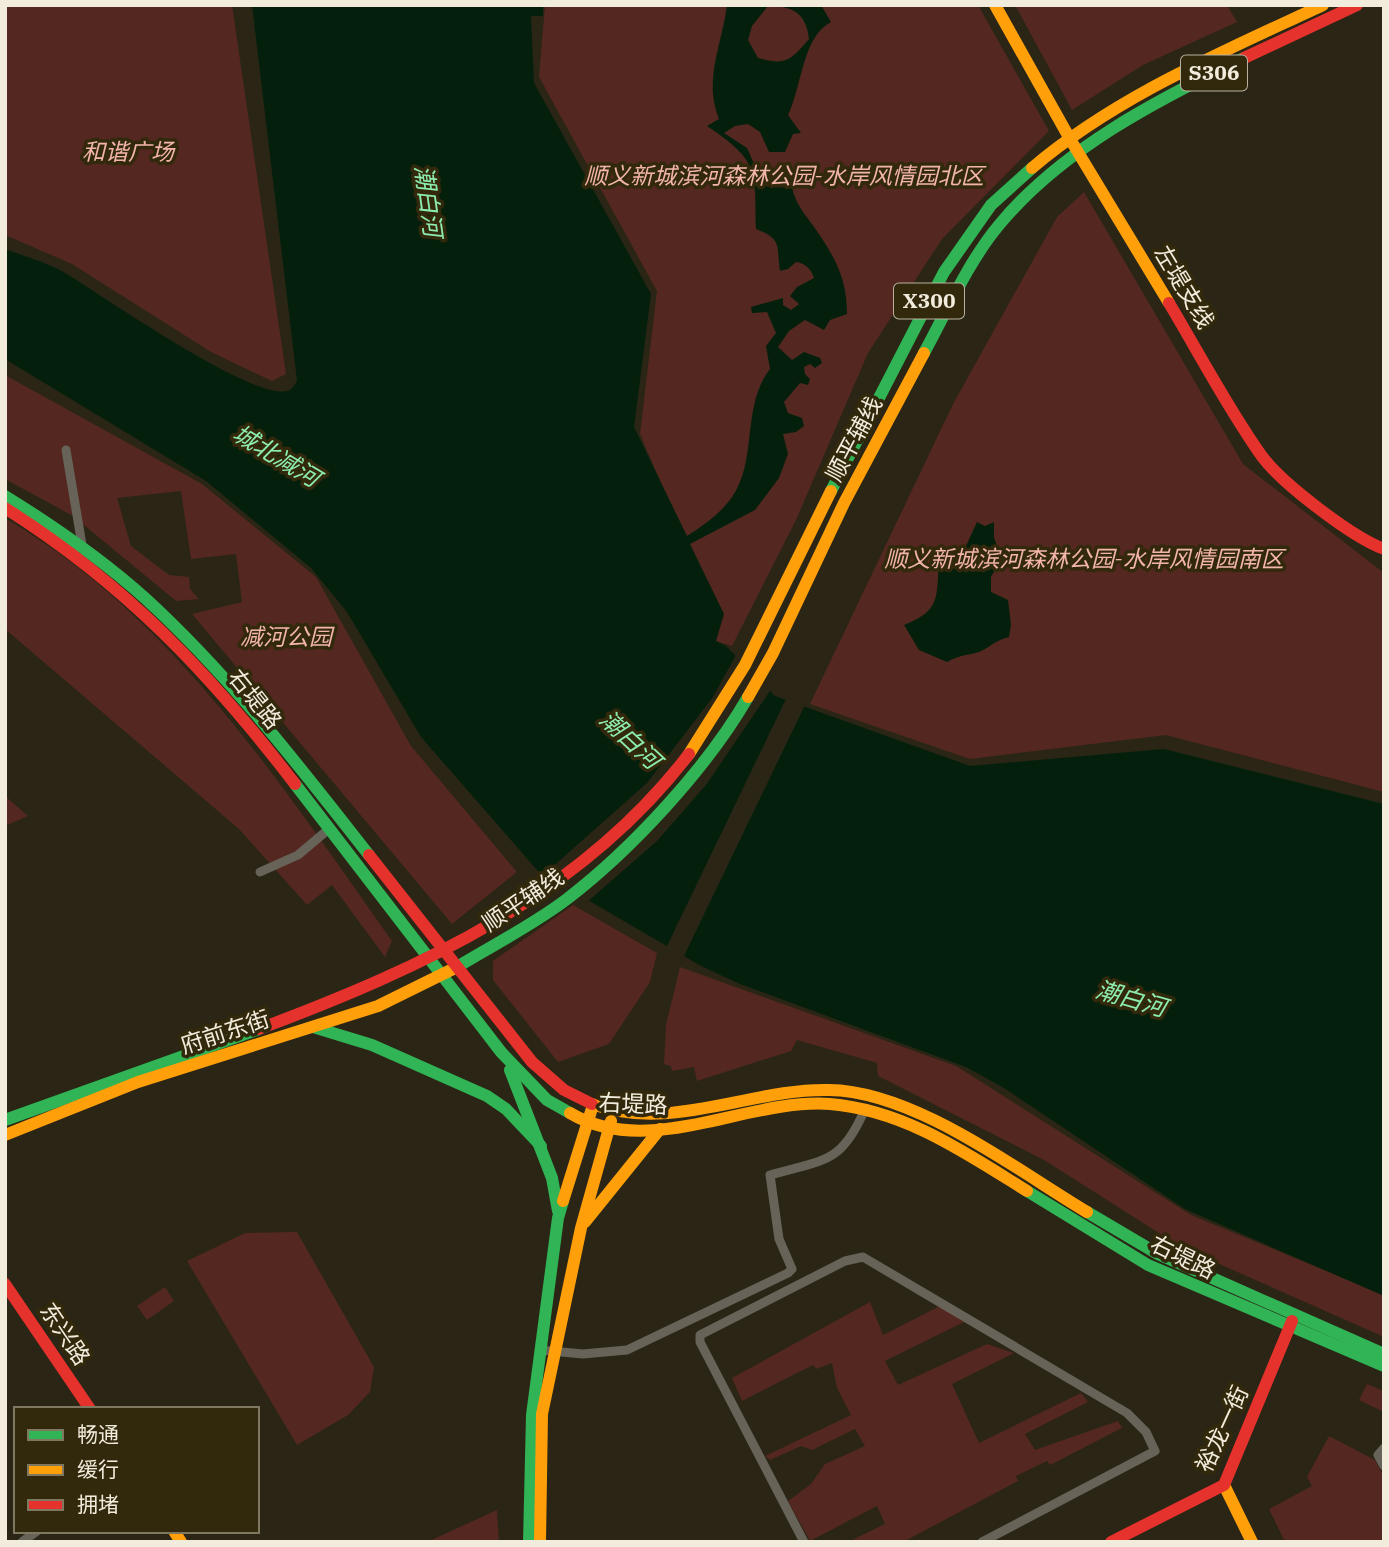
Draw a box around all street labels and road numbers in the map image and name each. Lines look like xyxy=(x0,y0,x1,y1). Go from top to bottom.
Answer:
road number: S306 xyxy=(1181,56,1247,90)
street label: 左堤支线 xyxy=(1148,239,1221,334)
road number: X300 xyxy=(894,284,964,318)
street label: 顺平辅线 xyxy=(818,391,888,486)
street label: 右堤路 xyxy=(222,662,289,735)
street label: 顺平辅线 xyxy=(476,861,569,937)
street label: 府前东街 xyxy=(176,1003,273,1060)
street label: 右堤路 xyxy=(598,1087,668,1119)
street label: 右堤路 xyxy=(1146,1227,1221,1285)
street label: 东兴路 xyxy=(34,1296,98,1370)
street label: 裕龙一街 xyxy=(1188,1381,1254,1477)

